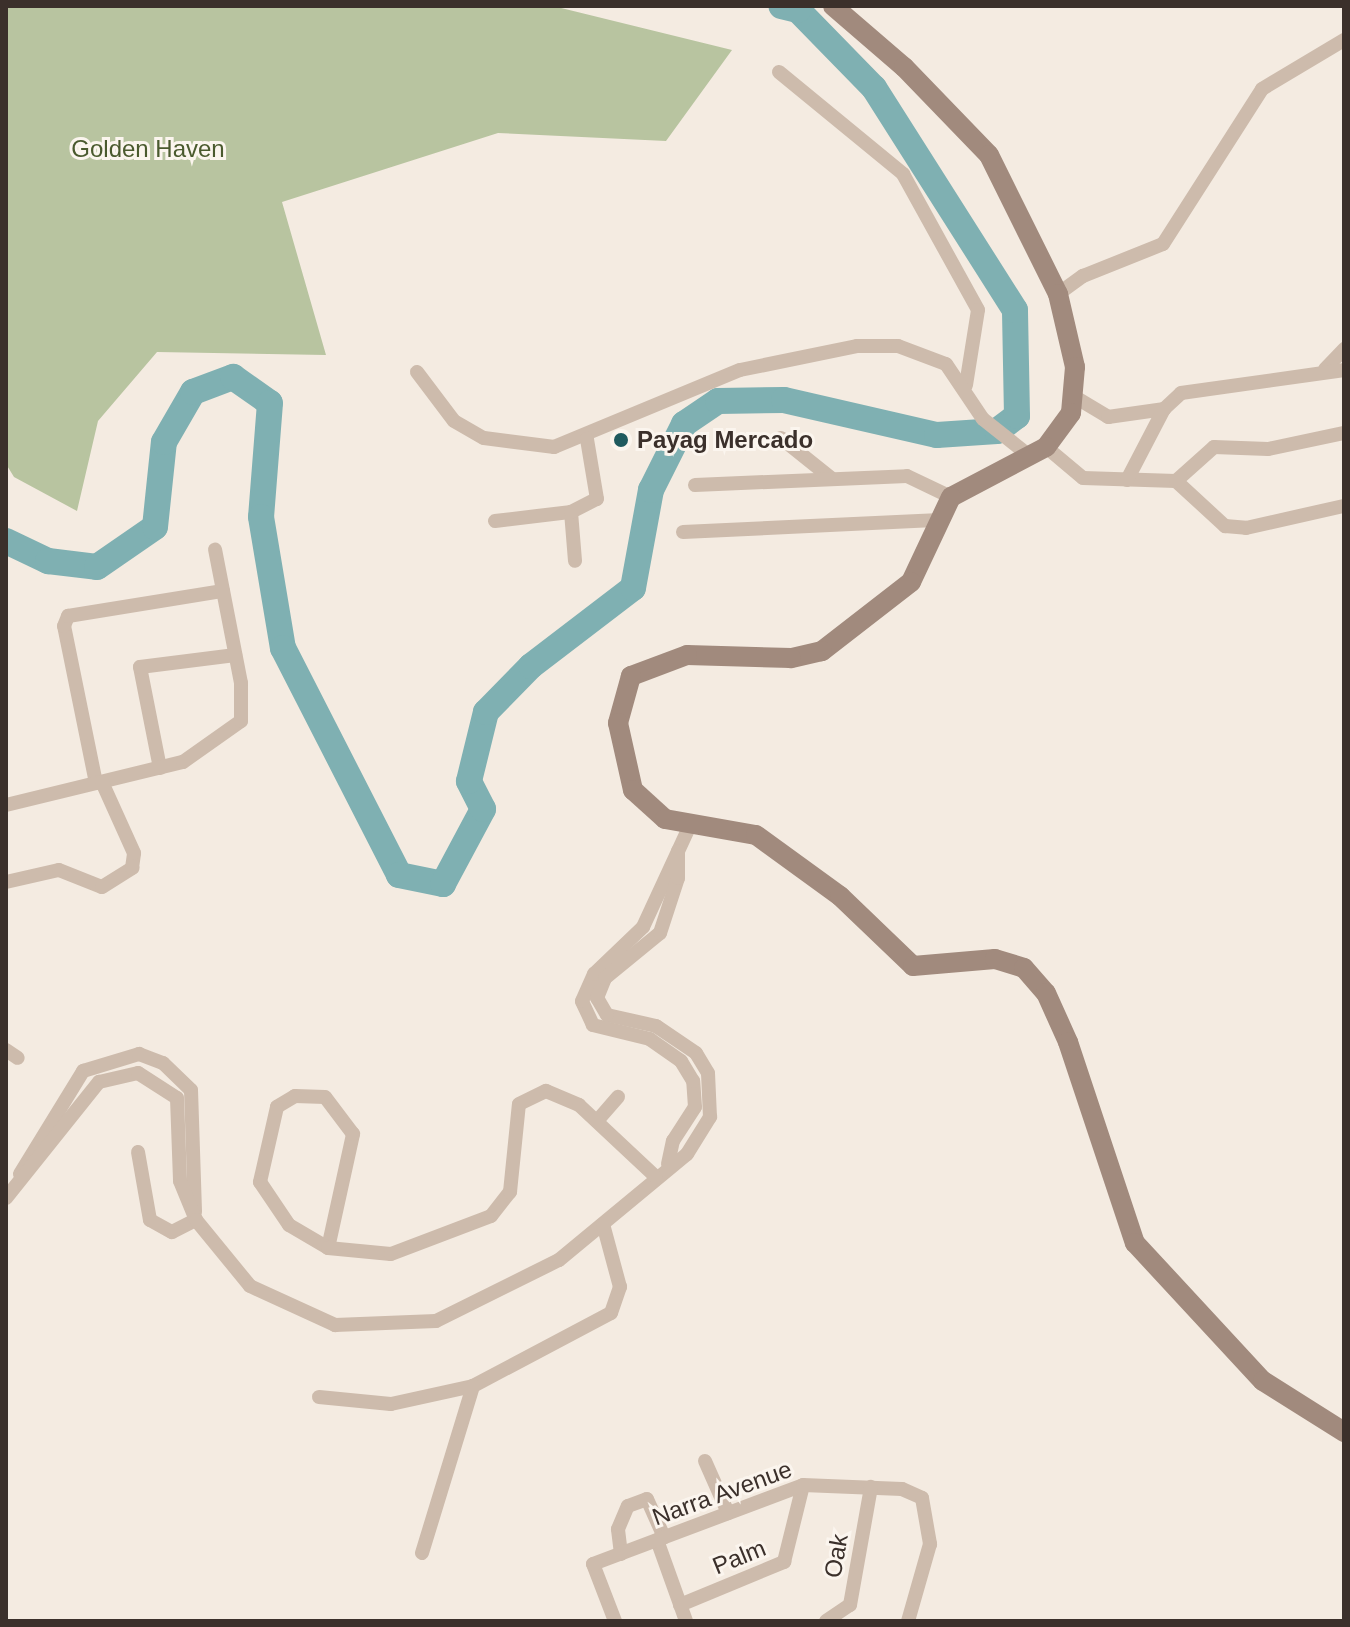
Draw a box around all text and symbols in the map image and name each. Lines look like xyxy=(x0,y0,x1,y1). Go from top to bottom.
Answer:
park label: Golden Haven xyxy=(71,135,225,163)
place label: Payag Mercado xyxy=(637,426,813,454)
marker: Payag Mercado xyxy=(612,431,630,449)
street label: Narra Avenue xyxy=(648,1454,796,1532)
street label: Oak xyxy=(818,1532,854,1580)
street label: Palm xyxy=(708,1533,770,1581)

